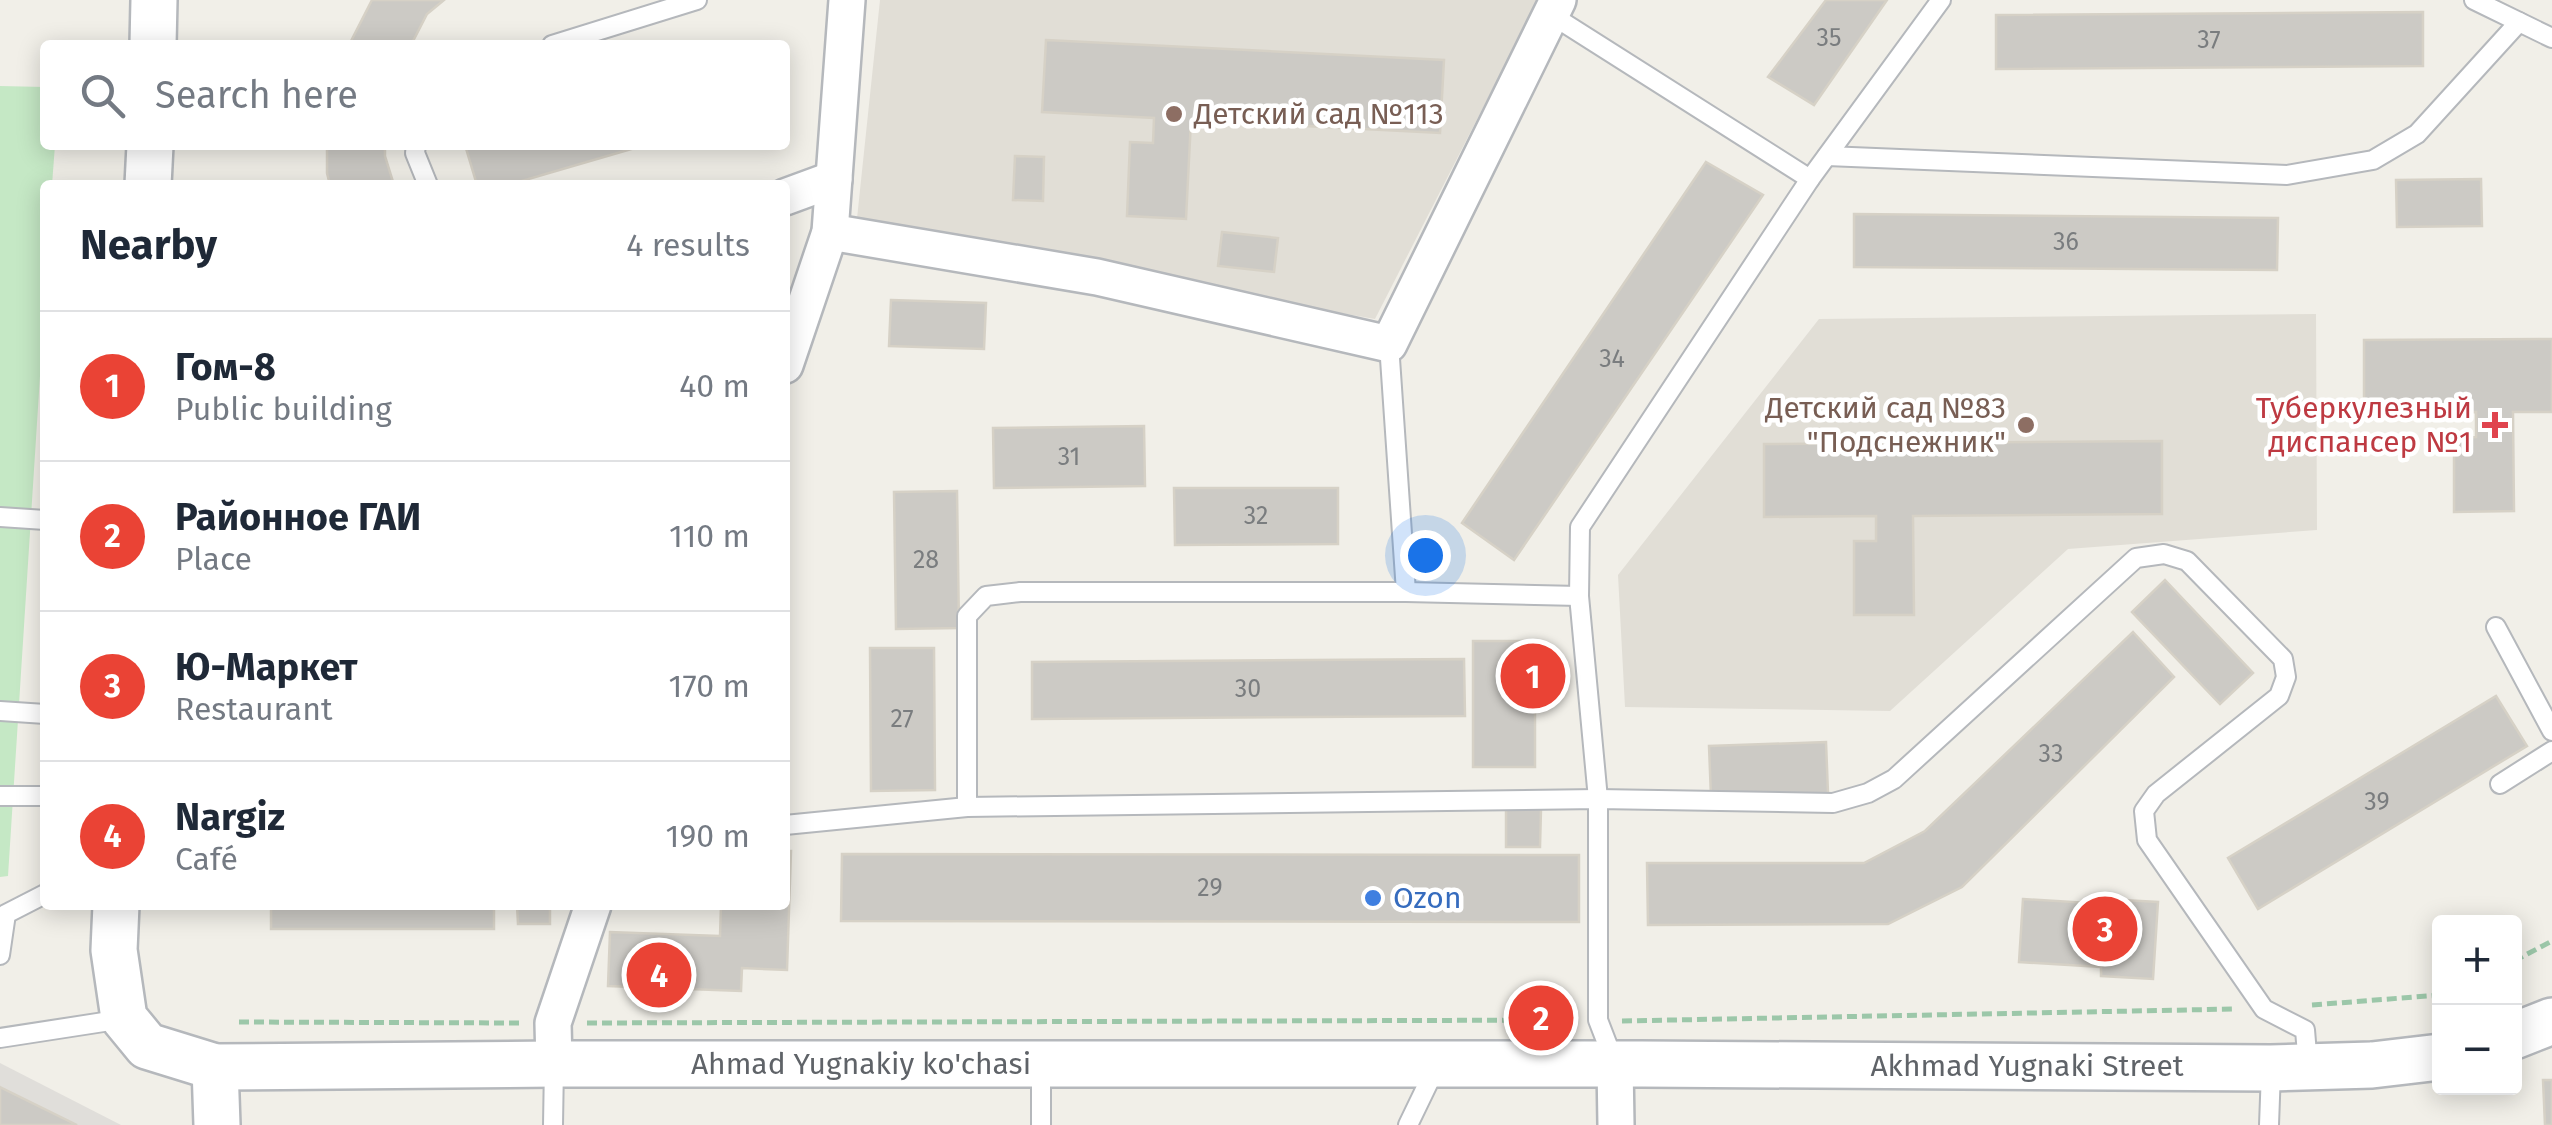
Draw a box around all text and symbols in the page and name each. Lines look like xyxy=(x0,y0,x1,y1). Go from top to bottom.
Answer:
house number: 35 xyxy=(1816,23,1842,53)
house number: 37 xyxy=(2197,25,2221,55)
search box xyxy=(40,40,790,150)
icon: search xyxy=(75,68,130,123)
text: Search here xyxy=(155,72,358,118)
place label: Детский сад №113 xyxy=(1193,96,1444,132)
marker: Детский сад №113 xyxy=(1163,103,1185,125)
text: Nearby xyxy=(80,220,217,270)
text: 4 results xyxy=(626,226,750,264)
house number: 36 xyxy=(2053,227,2079,257)
text: Гом-8 xyxy=(175,344,276,390)
house number: 34 xyxy=(1599,344,1625,374)
text: 1 xyxy=(105,367,120,405)
text: 40 m xyxy=(679,367,750,405)
text: Public building xyxy=(175,390,392,428)
place label: Детский сад №83 "Подснежник" xyxy=(1764,390,2006,460)
place label: Туберкулезный диспансер №1 xyxy=(2256,390,2472,460)
marker: Туберкулезный диспансер №1 xyxy=(2482,412,2508,438)
marker: Детский сад №83 "Подснежник" xyxy=(2015,414,2037,436)
house number: 31 xyxy=(1058,442,1080,472)
text: Районное ГАИ xyxy=(175,494,421,540)
house number: 32 xyxy=(1244,501,1268,531)
text: 2 xyxy=(104,517,121,555)
text: 110 m xyxy=(669,517,750,555)
your location xyxy=(1400,530,1451,581)
text: Place xyxy=(175,540,252,578)
house number: 28 xyxy=(913,545,939,575)
pin: 1 xyxy=(1500,638,1566,714)
text: Ю-Маркет xyxy=(175,644,358,690)
text: 3 xyxy=(104,667,121,705)
text: 170 m xyxy=(669,667,750,705)
house number: 30 xyxy=(1235,674,1261,704)
text: Restaurant xyxy=(175,690,333,728)
house number: 27 xyxy=(890,704,914,734)
house number: 33 xyxy=(2039,739,2063,769)
house number: 39 xyxy=(2364,787,2390,817)
text: Nargiz xyxy=(175,794,285,840)
text: 4 xyxy=(103,817,122,855)
text: 190 m xyxy=(666,817,750,855)
text: Café xyxy=(175,840,238,878)
house number: 29 xyxy=(1197,873,1223,903)
place label: Ozon xyxy=(1393,880,1461,916)
marker: Ozon xyxy=(1362,887,1384,909)
pin: 3 xyxy=(2072,892,2138,966)
map controls xyxy=(2432,915,2522,1095)
button: + xyxy=(2432,915,2522,1005)
pin: 4 xyxy=(626,938,692,1012)
pin: 2 xyxy=(1508,980,1574,1056)
button: − xyxy=(2432,1005,2522,1095)
street label: Ahmad Yugnakiy ko'chasi xyxy=(691,1046,1031,1082)
street label: Akhmad Yugnaki Street xyxy=(1870,1048,2184,1084)

